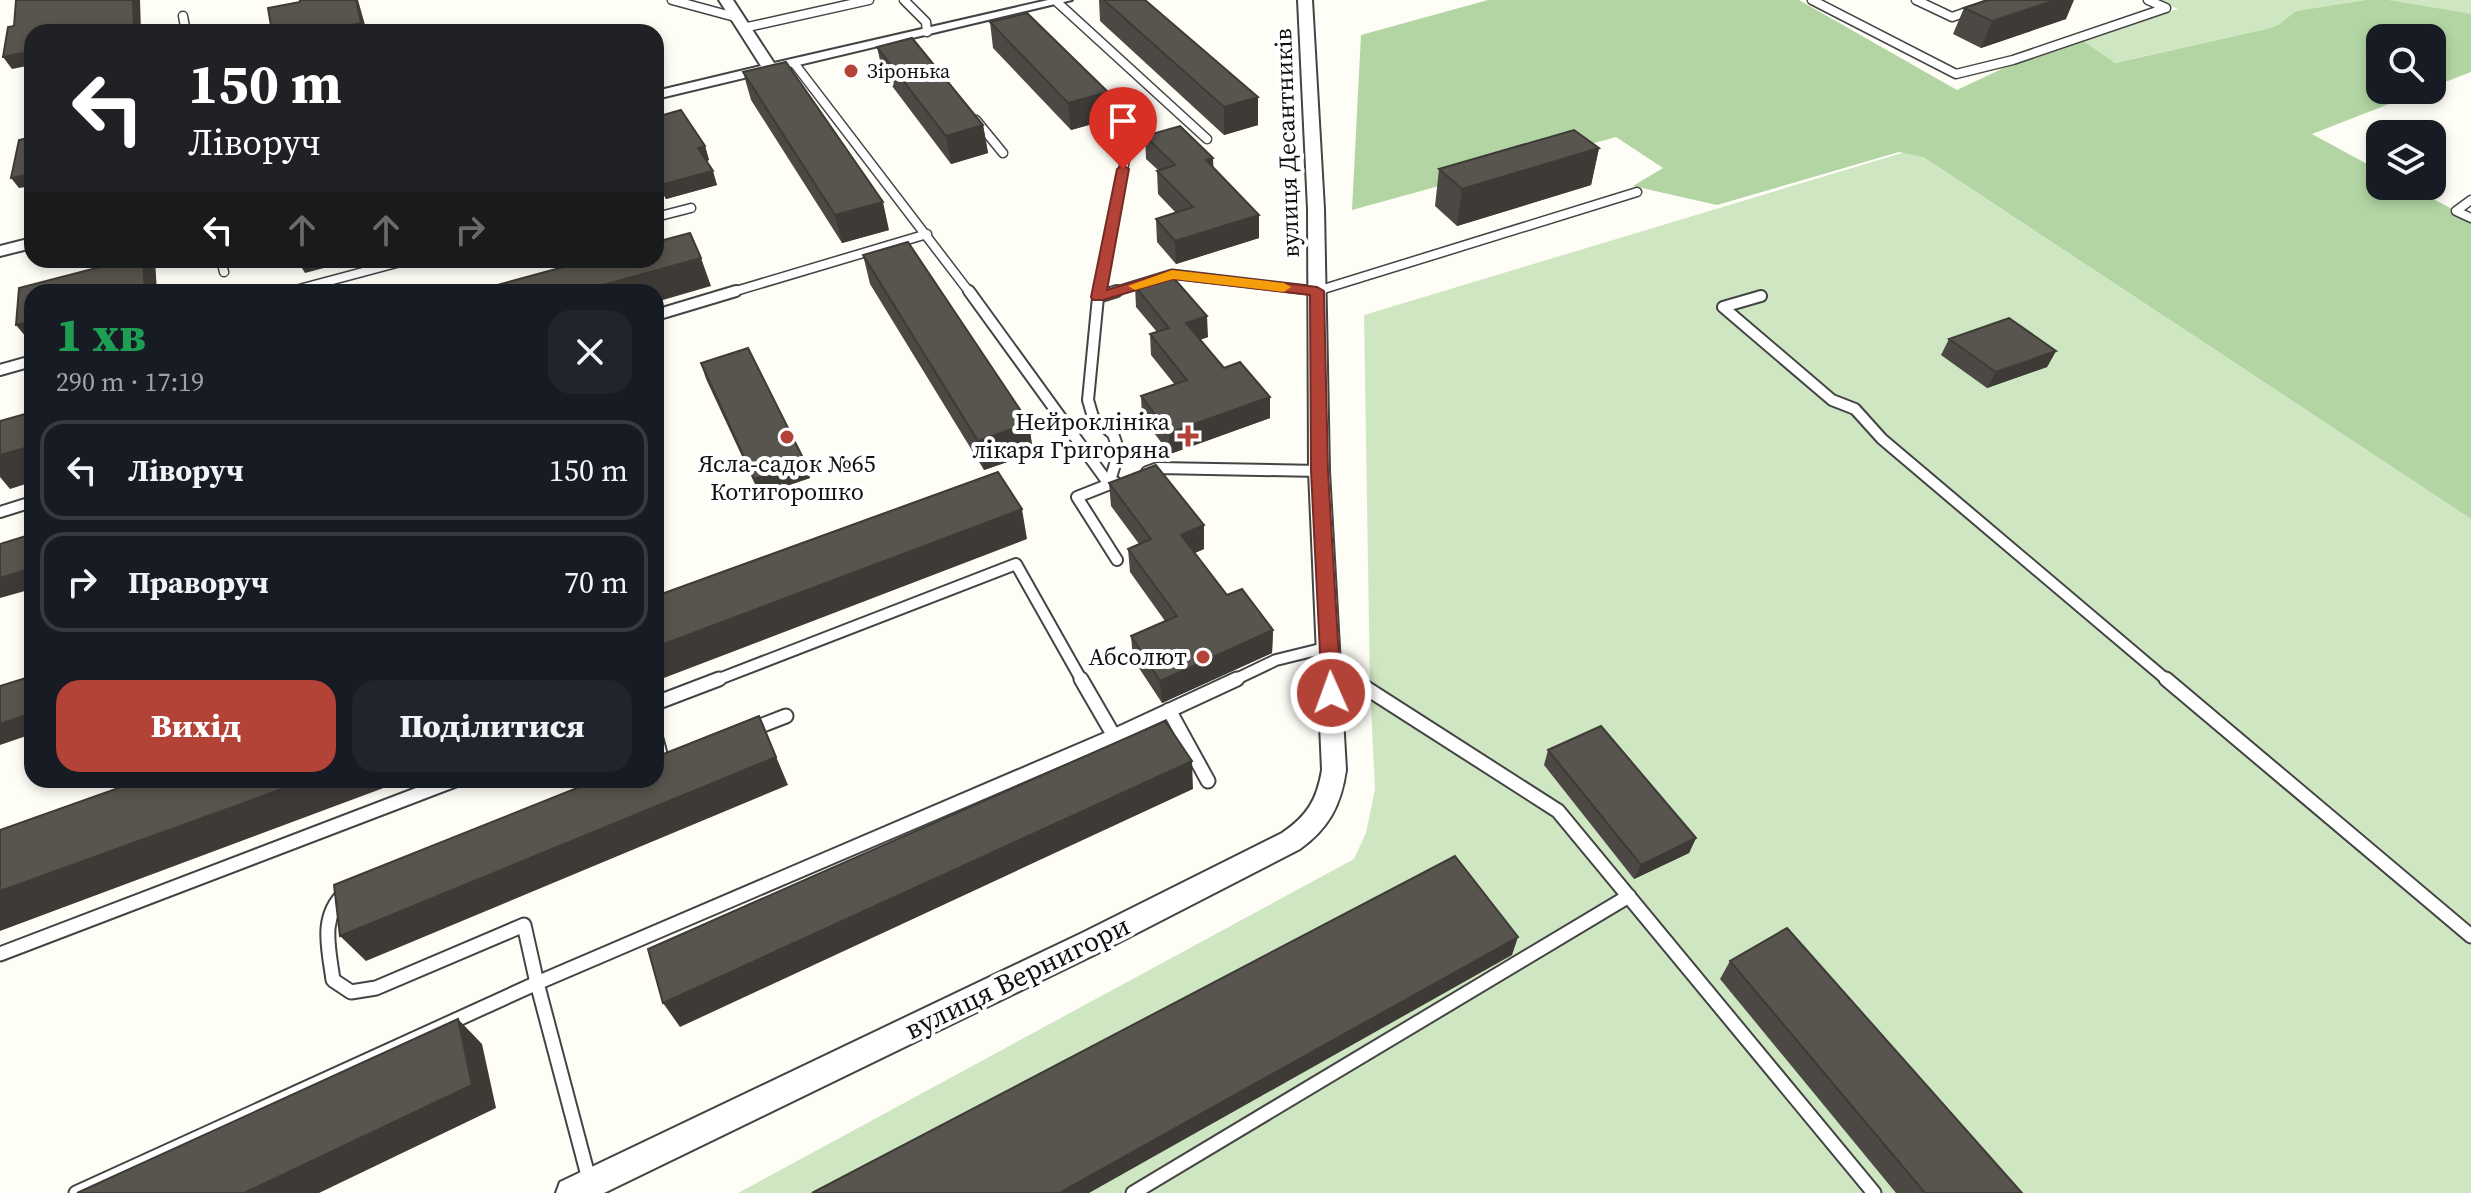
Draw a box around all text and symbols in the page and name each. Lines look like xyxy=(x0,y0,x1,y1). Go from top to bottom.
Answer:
map controls xyxy=(2366,24,2446,200)
button: search xyxy=(2366,24,2446,104)
street label: вулиця Десантників xyxy=(1266,28,1307,258)
text: 150 m xyxy=(188,45,342,122)
icon: left xyxy=(56,56,160,160)
place label: Зіронька xyxy=(867,57,951,85)
marker: Зіронька xyxy=(842,62,860,80)
pin xyxy=(1089,87,1157,169)
icon: arrive xyxy=(1101,99,1145,143)
text: Ліворуч xyxy=(188,118,321,167)
button: layers xyxy=(2366,120,2446,200)
icon: left xyxy=(196,208,240,252)
icon: ahead xyxy=(280,208,324,252)
icon: ahead xyxy=(364,208,408,252)
icon: right xyxy=(448,208,492,252)
text: 1 хв xyxy=(56,301,146,367)
button: close xyxy=(548,310,632,394)
text: 290 m · 17:19 xyxy=(56,364,204,400)
place label: Нейроклініка лікаря Григоряна xyxy=(972,405,1171,466)
marker: Нейроклініка лікаря Григоряна xyxy=(1177,425,1199,447)
marker: Ясла-садок №65 Котигорошко xyxy=(778,428,796,446)
place label: Ясла-садок №65 Котигорошко xyxy=(698,447,876,508)
icon: left xyxy=(60,448,104,492)
text: Ліворуч xyxy=(128,450,244,491)
text: 150 m xyxy=(549,450,628,491)
icon: right xyxy=(60,560,104,604)
text: Праворуч xyxy=(128,562,269,603)
text: 70 m xyxy=(564,562,628,603)
place label: Абсолют xyxy=(1088,640,1187,673)
marker: Абсолют xyxy=(1194,648,1212,666)
position arrow xyxy=(1289,651,1373,735)
button: Вихід xyxy=(56,680,336,772)
button: Поділитися xyxy=(352,680,632,772)
street label: вулиця Вернигори xyxy=(898,906,1136,1048)

